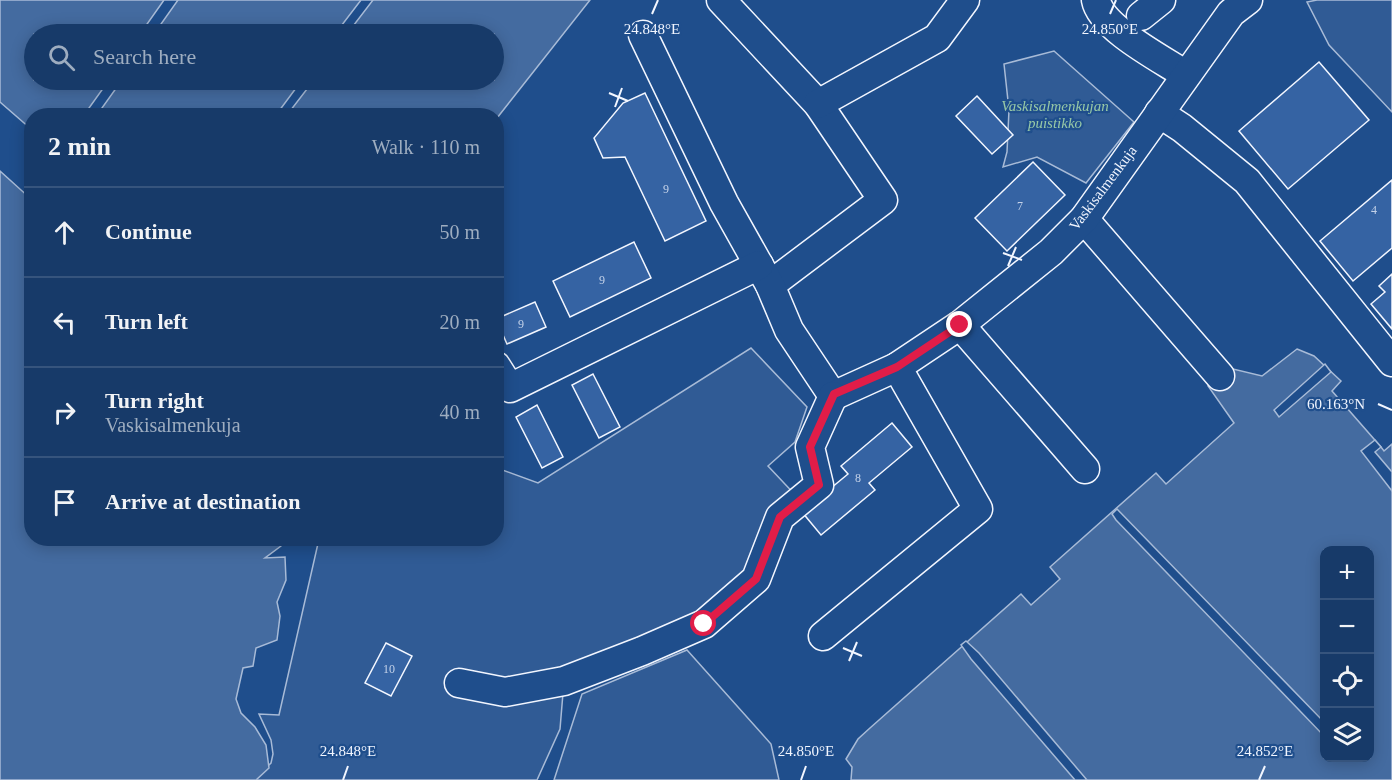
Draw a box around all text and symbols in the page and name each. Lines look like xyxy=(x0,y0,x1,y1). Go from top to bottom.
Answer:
text: 24.848°E xyxy=(624,21,680,37)
text: 24.850°E xyxy=(1082,21,1138,37)
search box xyxy=(24,24,504,90)
icon: search xyxy=(45,41,78,74)
text: Search here xyxy=(93,44,196,69)
park label: Vaskisalmenkujan puistikko xyxy=(1001,98,1109,131)
text: 2 min xyxy=(48,132,111,161)
text: Walk · 110 m xyxy=(372,136,480,158)
street label: Vaskisalmenkuja xyxy=(1066,142,1140,233)
house number: 9 xyxy=(663,182,669,196)
house number: 7 xyxy=(1017,199,1023,213)
house number: 4 xyxy=(1371,203,1377,217)
icon: ahead xyxy=(48,216,81,249)
text: Continue xyxy=(105,219,192,244)
text: 50 m xyxy=(439,221,480,243)
house number: 9 xyxy=(599,273,605,287)
icon: left xyxy=(48,306,81,339)
text: Turn left xyxy=(105,309,188,334)
text: 20 m xyxy=(439,311,480,333)
route end xyxy=(946,311,972,337)
house number: 9 xyxy=(518,317,524,331)
text: Turn right xyxy=(105,388,204,413)
icon: right xyxy=(48,396,81,429)
text: 60.163°N xyxy=(1307,396,1365,412)
text: 40 m xyxy=(439,401,480,423)
text: Vaskisalmenkuja xyxy=(105,414,241,436)
house number: 8 xyxy=(855,471,861,485)
icon: arrive xyxy=(48,486,81,519)
text: Arrive at destination xyxy=(105,489,301,514)
map controls xyxy=(1320,546,1374,762)
button: + xyxy=(1320,546,1374,600)
button: − xyxy=(1320,600,1374,654)
route start xyxy=(690,610,716,636)
button: locate xyxy=(1320,654,1374,708)
house number: 10 xyxy=(383,662,395,676)
button: layers xyxy=(1320,708,1374,762)
text: 24.848°E xyxy=(320,743,376,759)
text: 24.850°E xyxy=(778,743,834,759)
text: 24.852°E xyxy=(1237,743,1293,759)

